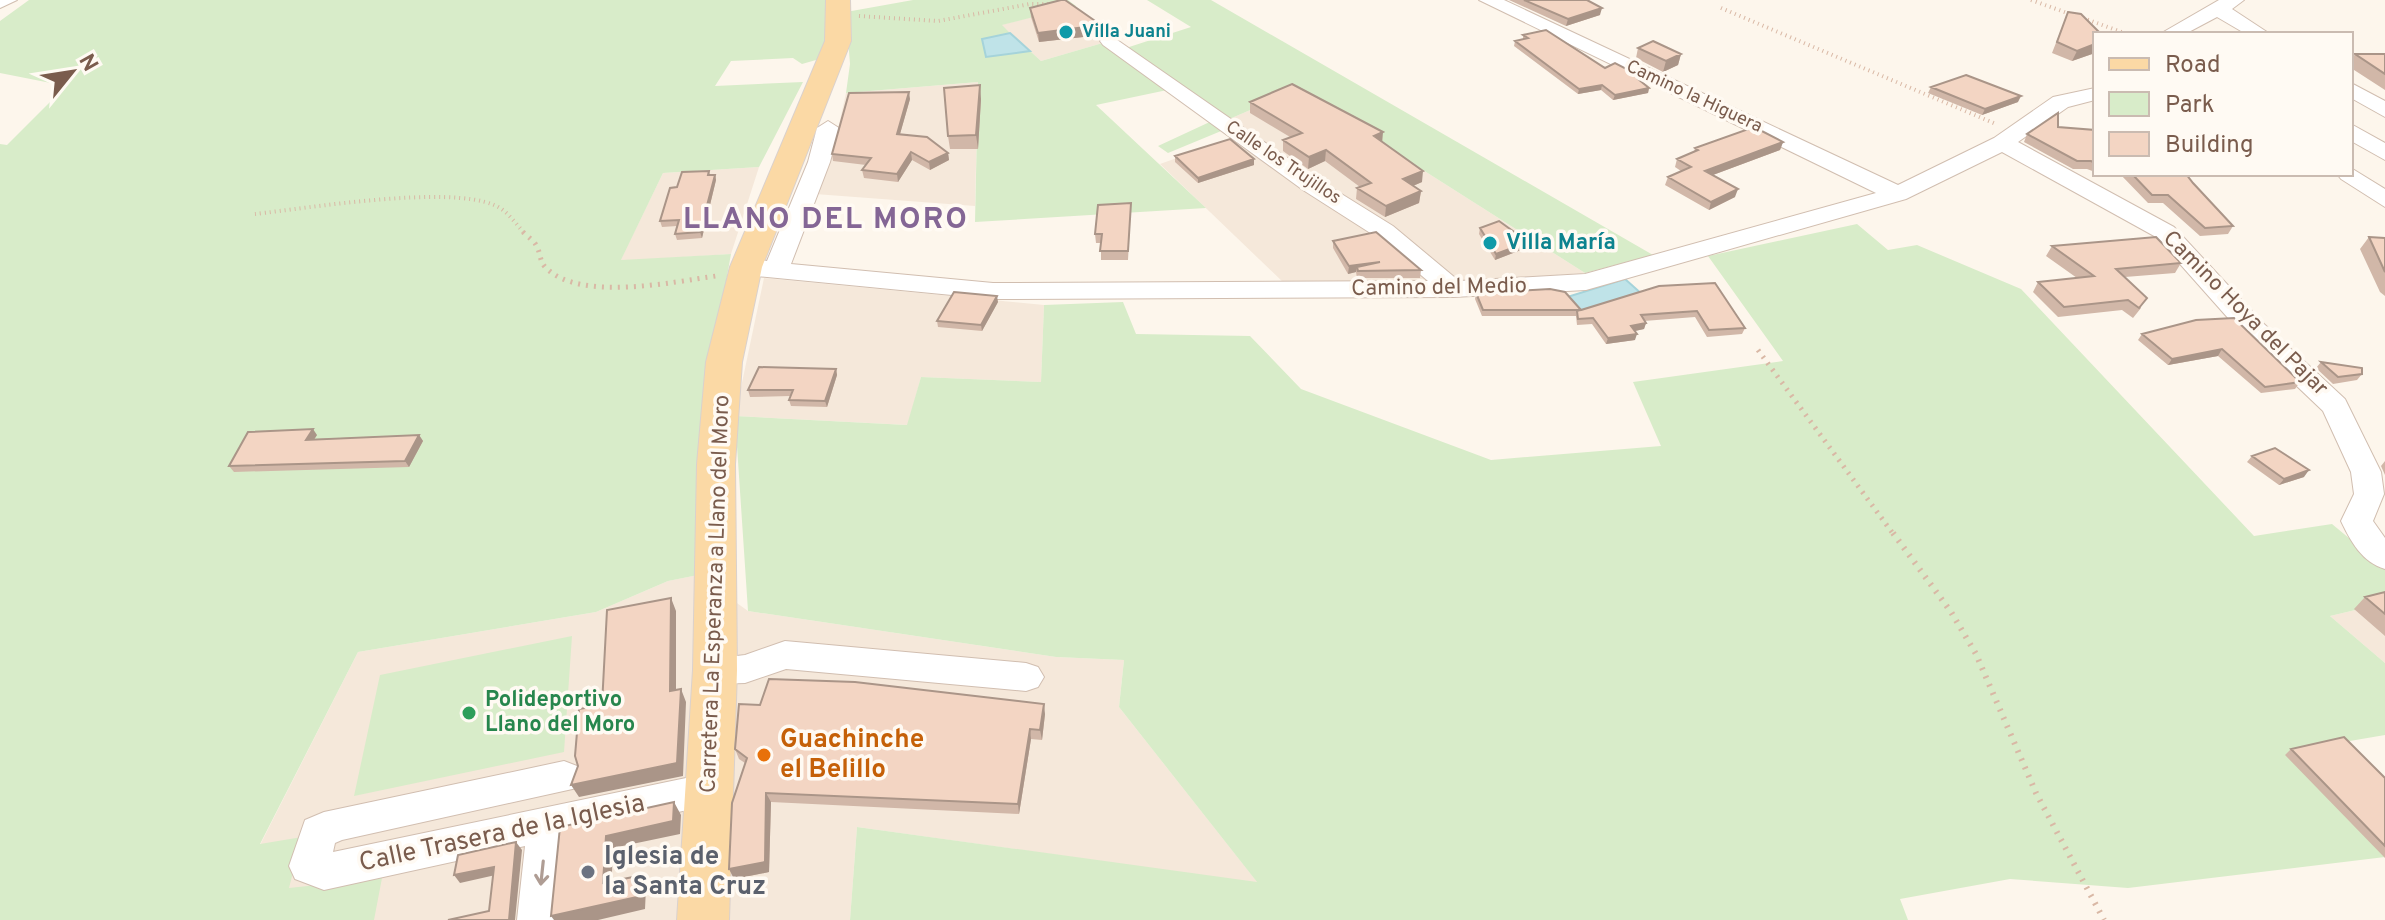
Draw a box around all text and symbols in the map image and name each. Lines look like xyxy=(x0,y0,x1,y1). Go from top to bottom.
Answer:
place label: Villa Juani xyxy=(1082,21,1171,44)
marker: Villa Juani xyxy=(1057,23,1075,41)
north arrow xyxy=(32,32,112,112)
legend xyxy=(2093,32,2353,176)
text: N xyxy=(72,50,103,77)
text: Road xyxy=(2165,51,2221,81)
street label: Camino la Higuera xyxy=(1622,55,1766,139)
text: Park xyxy=(2165,91,2215,121)
street label: Calle los Trujillos xyxy=(1221,116,1345,210)
text: Building xyxy=(2165,131,2254,161)
district label: LLANO DEL MORO xyxy=(683,202,969,239)
street label: Camino Hoya del Pajar xyxy=(2157,226,2334,403)
place label: Villa María xyxy=(1506,230,1616,257)
marker: Villa María xyxy=(1481,234,1499,252)
street label: Camino del Medio xyxy=(1351,273,1527,303)
street label: Carretera La Esperanza a Llano del Moro xyxy=(696,394,736,794)
place label: Polideportivo Llano del Moro xyxy=(485,687,635,739)
marker: Polideportivo Llano del Moro xyxy=(460,704,478,722)
place label: Guachinche el Belillo xyxy=(780,724,924,787)
marker: Guachinche el Belillo xyxy=(755,746,773,764)
street label: Calle Trasera de la Iglesia xyxy=(356,788,648,880)
place label: Iglesia de la Santa Cruz xyxy=(604,841,766,904)
one-way arrow xyxy=(534,859,549,886)
marker: Iglesia de la Santa Cruz xyxy=(579,863,597,881)

